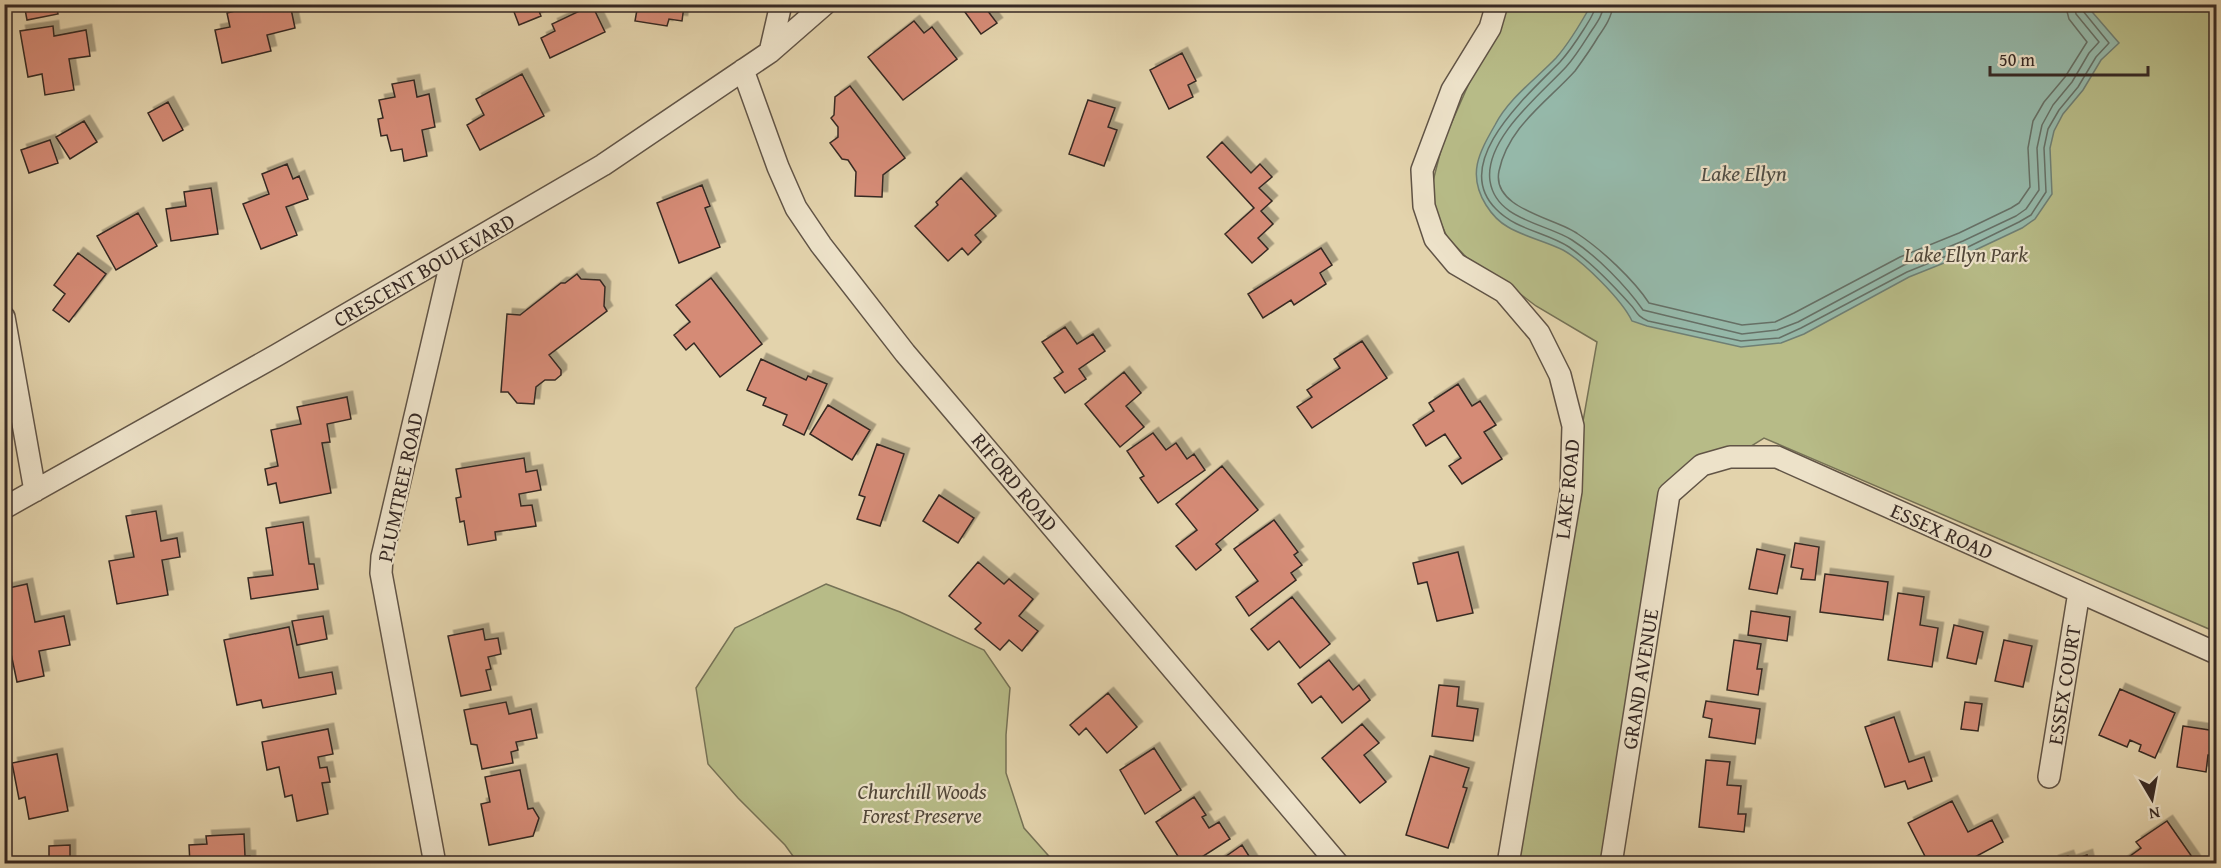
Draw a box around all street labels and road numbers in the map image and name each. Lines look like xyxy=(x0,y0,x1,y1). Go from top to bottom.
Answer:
street label: CRESCENT BOULEVARD xyxy=(327,205,521,335)
street label: PLUMTREE ROAD xyxy=(369,409,431,565)
street label: RIFORD ROAD xyxy=(964,426,1066,538)
street label: LAKE ROAD xyxy=(1546,437,1588,541)
street label: ESSEX ROAD xyxy=(1886,495,1998,567)
street label: GRAND AVENUE xyxy=(1614,606,1666,752)
street label: ESSEX COURT xyxy=(2039,623,2089,747)

